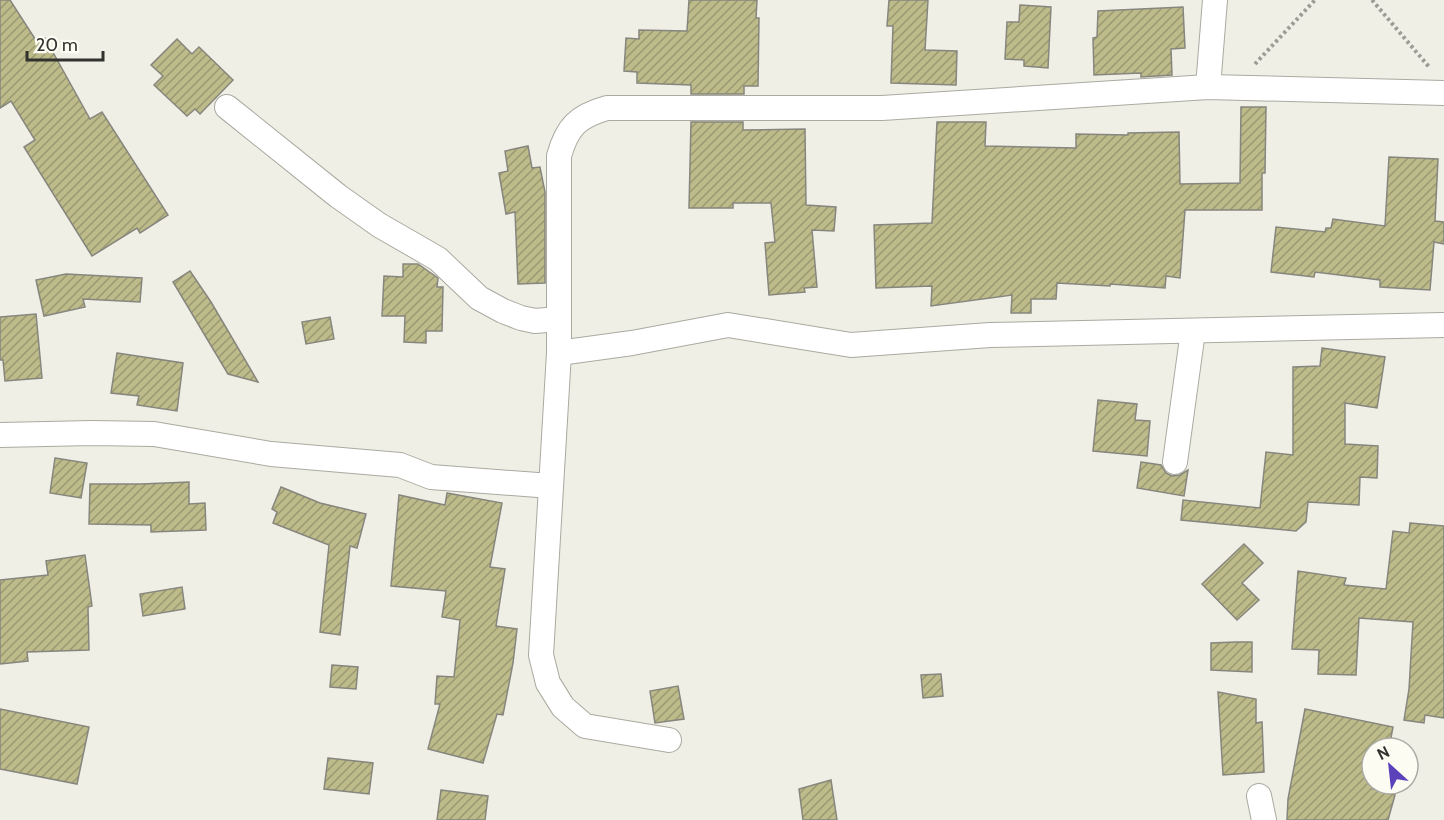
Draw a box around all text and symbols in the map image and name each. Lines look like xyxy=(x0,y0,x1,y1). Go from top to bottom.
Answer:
scale bar xyxy=(27,24,104,62)
text: 20 m xyxy=(36,34,78,56)
north arrow xyxy=(1360,736,1420,796)
text: N xyxy=(1374,742,1393,764)

